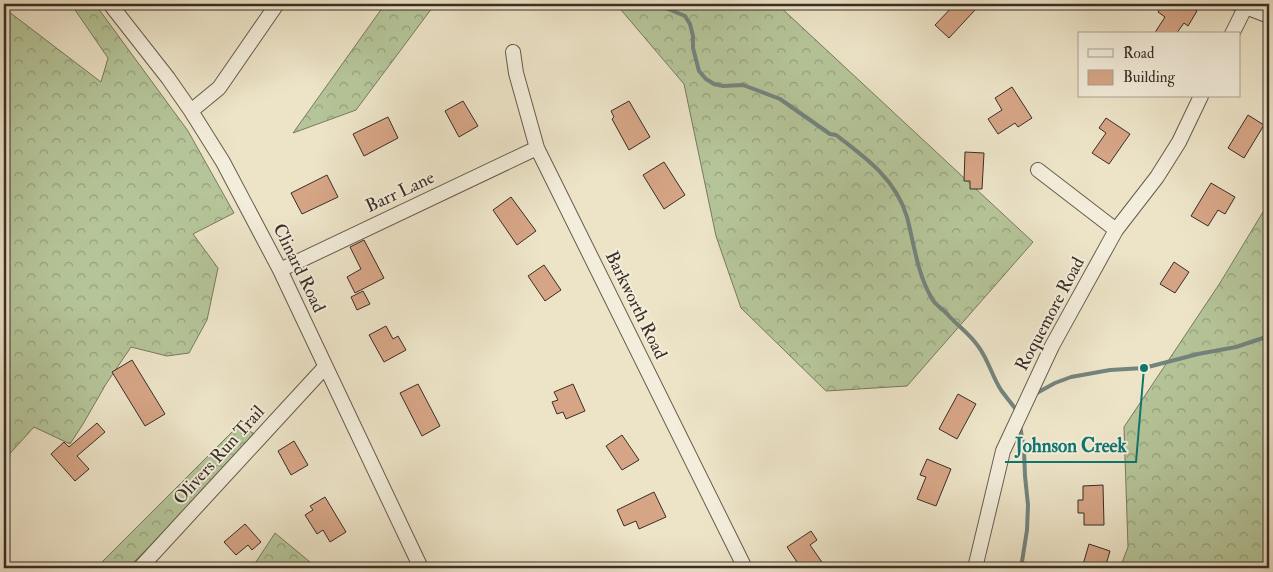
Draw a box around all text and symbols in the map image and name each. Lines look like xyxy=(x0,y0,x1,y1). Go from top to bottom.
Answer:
legend xyxy=(1078,32,1240,98)
text: Road xyxy=(1123,44,1155,63)
text: Building xyxy=(1123,68,1175,87)
street label: Barr Lane xyxy=(362,166,439,218)
street label: Clinard Road xyxy=(268,220,330,316)
street label: Barkworth Road xyxy=(600,247,672,363)
street label: Roquemore Road xyxy=(1010,253,1090,375)
street label: Olivers Run Trail xyxy=(168,400,270,509)
callout: Johnson Creek xyxy=(1005,428,1136,462)
text: Johnson Creek xyxy=(1014,434,1128,458)

